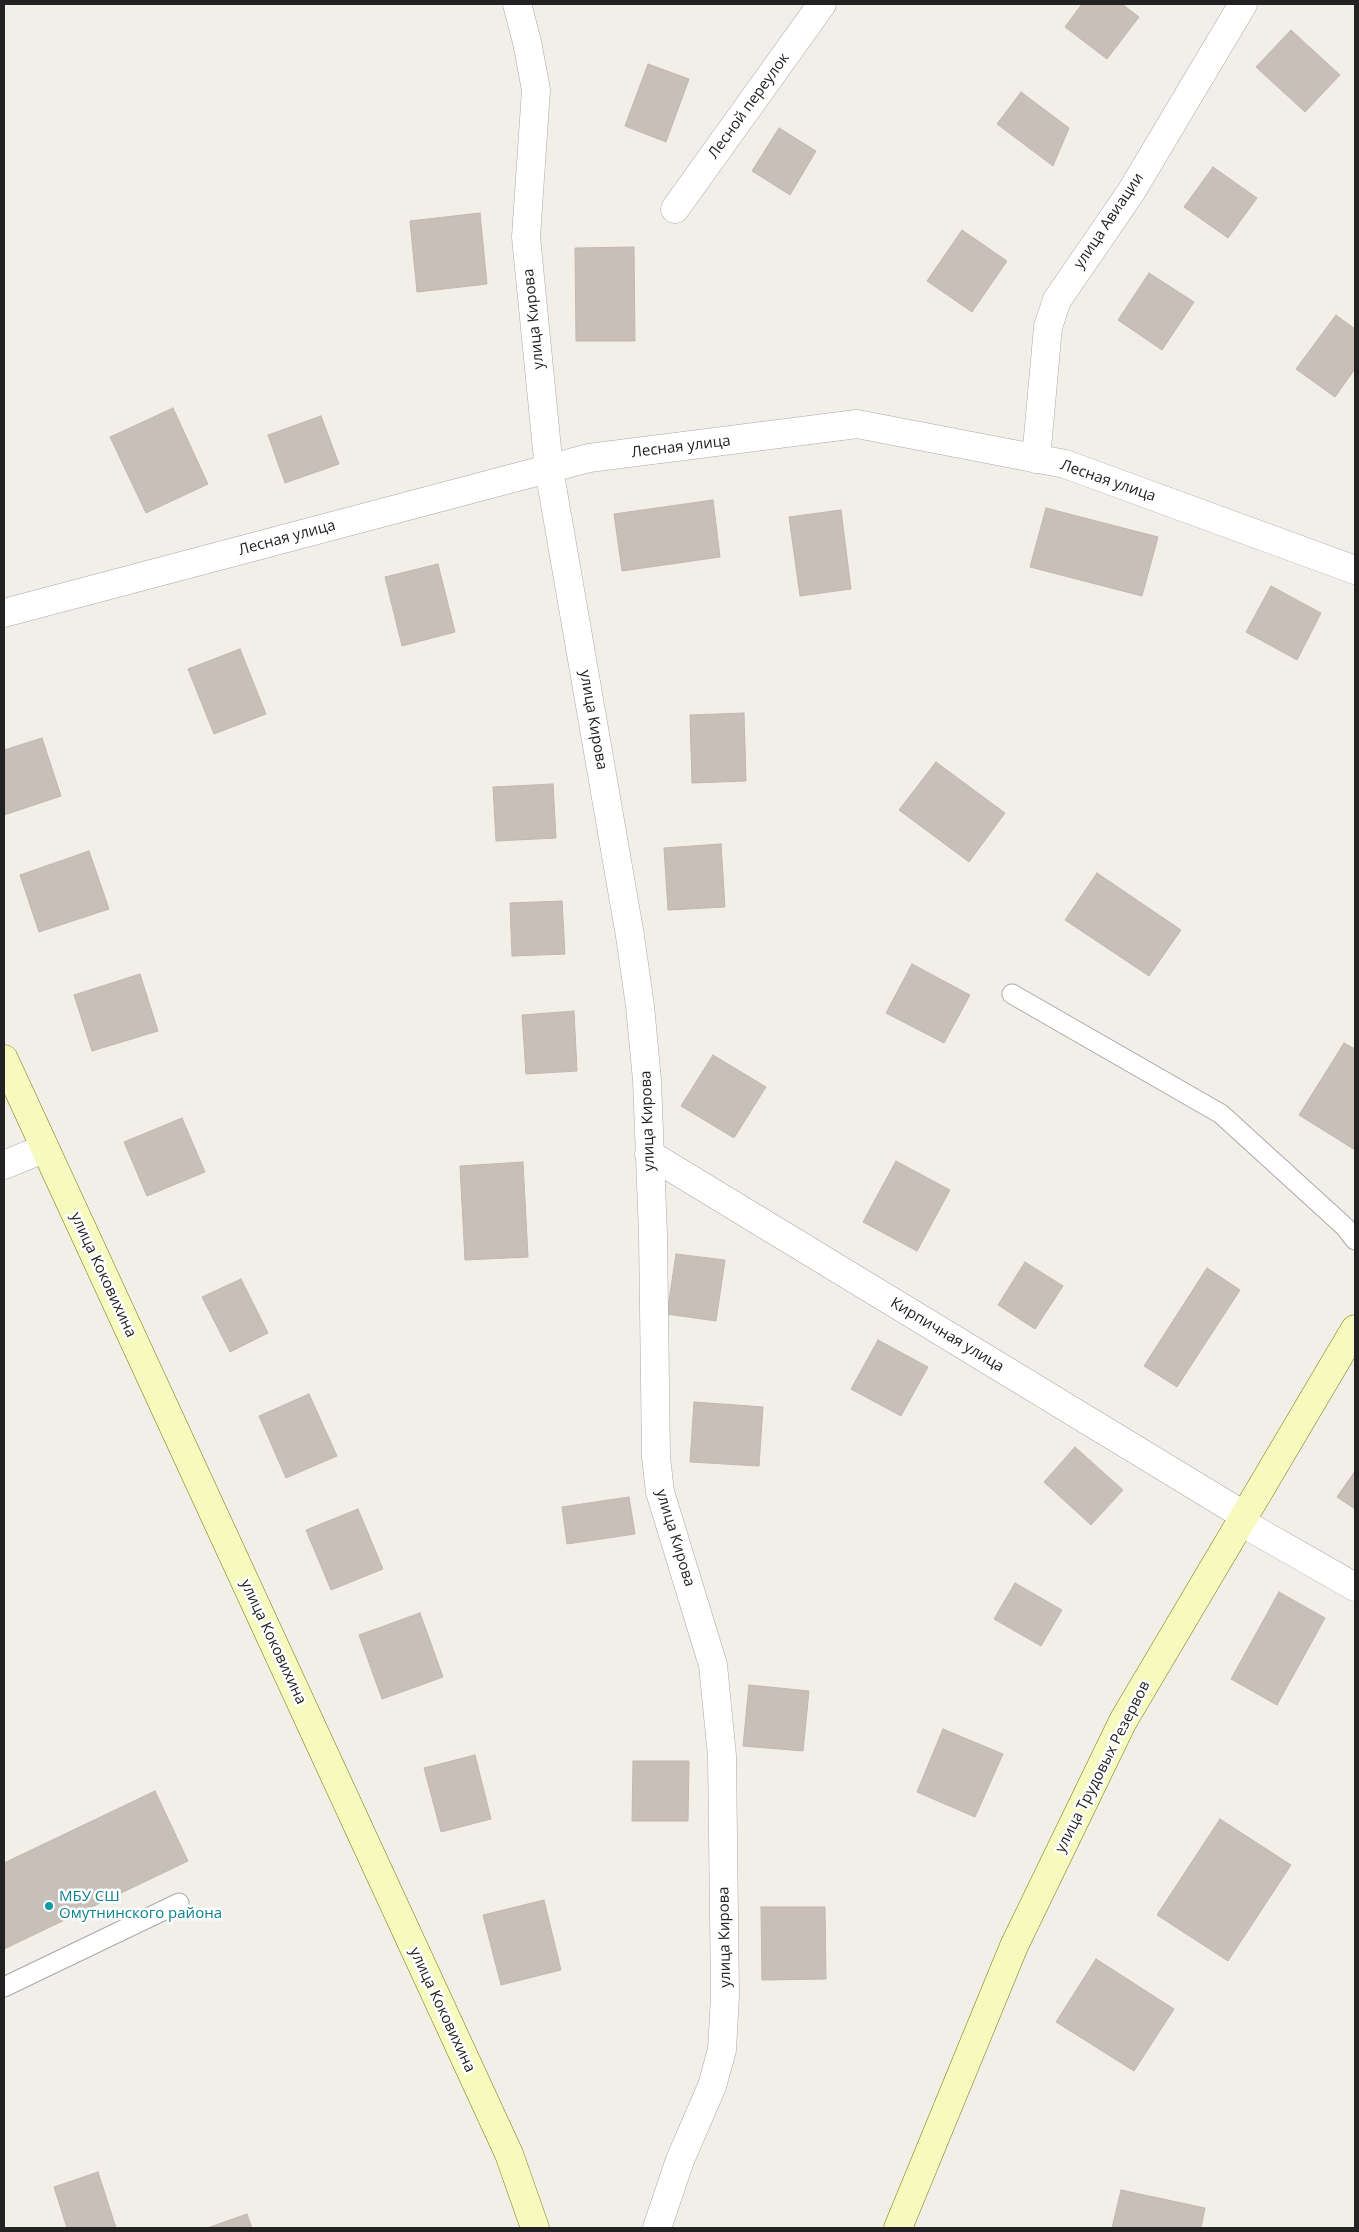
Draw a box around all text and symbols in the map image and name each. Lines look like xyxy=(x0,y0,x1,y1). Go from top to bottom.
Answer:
street label: Лесной переулок xyxy=(705,50,793,162)
street label: улица Авиации xyxy=(1070,170,1148,272)
street label: улица Кирова xyxy=(520,268,548,370)
street label: Лесная улица xyxy=(631,432,731,462)
street label: Лесная улица xyxy=(1058,456,1158,506)
street label: Лесная улица xyxy=(237,516,337,560)
street label: улица Кирова xyxy=(575,669,611,771)
street label: улица Кирова xyxy=(637,1070,659,1172)
street label: улица Коковихина xyxy=(66,1210,140,1340)
street label: Кирпичная улица xyxy=(887,1294,1007,1376)
street label: улица Кирова xyxy=(652,1487,698,1589)
street label: улица Коковихина xyxy=(236,1577,310,1707)
street label: улица Трудовых Резервов xyxy=(1052,1678,1154,1856)
street label: улица Кирова xyxy=(715,1886,735,1988)
place label: МБУ СШ Омутнинского района xyxy=(59,1888,222,1923)
marker: МБУ СШ Омутнинского района xyxy=(43,1900,55,1912)
street label: улица Коковихина xyxy=(405,1945,479,2075)

